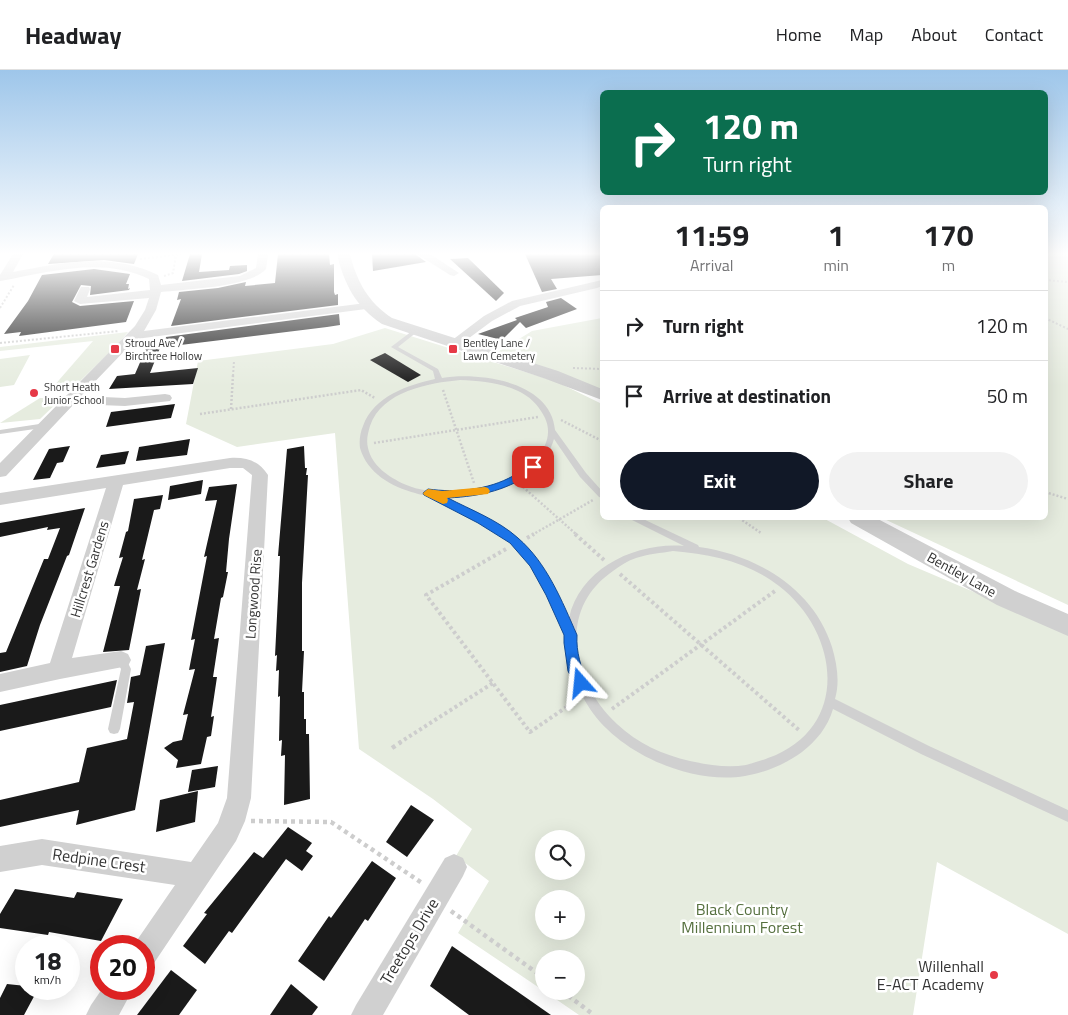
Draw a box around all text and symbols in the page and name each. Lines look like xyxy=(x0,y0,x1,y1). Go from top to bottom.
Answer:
text: Headway xyxy=(25,17,121,53)
text: Home xyxy=(776,21,822,48)
text: Map xyxy=(850,21,883,48)
text: About xyxy=(911,21,957,48)
text: Contact xyxy=(985,21,1043,48)
text: 120 m xyxy=(703,99,799,153)
icon: right xyxy=(620,110,685,175)
text: Turn right xyxy=(703,147,792,181)
text: 11:59 xyxy=(674,212,749,258)
text: 1 xyxy=(828,212,845,258)
text: 170 xyxy=(923,212,974,258)
text: Arrival xyxy=(690,253,733,277)
text: min xyxy=(823,253,849,277)
text: m xyxy=(942,253,955,277)
text: Turn right xyxy=(663,311,744,340)
text: 120 m xyxy=(976,311,1028,340)
icon: right xyxy=(620,312,648,340)
place label: Stroud Ave / Birchtree Hollow xyxy=(125,335,203,364)
place label: Bentley Lane / Lawn Cemetery xyxy=(463,335,536,364)
marker: Stroud Ave / Birchtree Hollow xyxy=(109,343,121,355)
marker: Bentley Lane / Lawn Cemetery xyxy=(447,343,459,355)
place label: Short Heath Junior School xyxy=(44,379,104,408)
text: Arrive at destination xyxy=(663,381,831,410)
text: 50 m xyxy=(987,381,1028,410)
icon: arrive xyxy=(620,382,648,410)
marker: Short Heath Junior School xyxy=(28,387,40,399)
pin xyxy=(512,446,554,488)
button: Exit xyxy=(620,452,819,510)
button: Share xyxy=(829,452,1028,510)
icon: arrive xyxy=(519,453,547,481)
street label: Hillcrest Gardens xyxy=(64,518,114,620)
street label: Bentley Lane xyxy=(923,546,1001,602)
street label: Longwood Rise xyxy=(239,548,267,640)
position arrow xyxy=(554,656,606,708)
map controls xyxy=(535,830,585,1000)
button: search xyxy=(535,830,585,880)
street label: Redpine Crest xyxy=(51,842,147,878)
button: + xyxy=(535,890,585,940)
street label: Treetops Drive xyxy=(374,893,444,989)
park label: Black Country Millennium Forest xyxy=(681,897,803,939)
speed limit sign: 20 xyxy=(90,935,155,1000)
text: 18 xyxy=(33,942,62,980)
button: − xyxy=(535,950,585,1000)
place label: Willenhall E-ACT Academy xyxy=(877,954,984,996)
marker: Willenhall E-ACT Academy xyxy=(988,969,1000,981)
text: km/h xyxy=(34,970,61,989)

